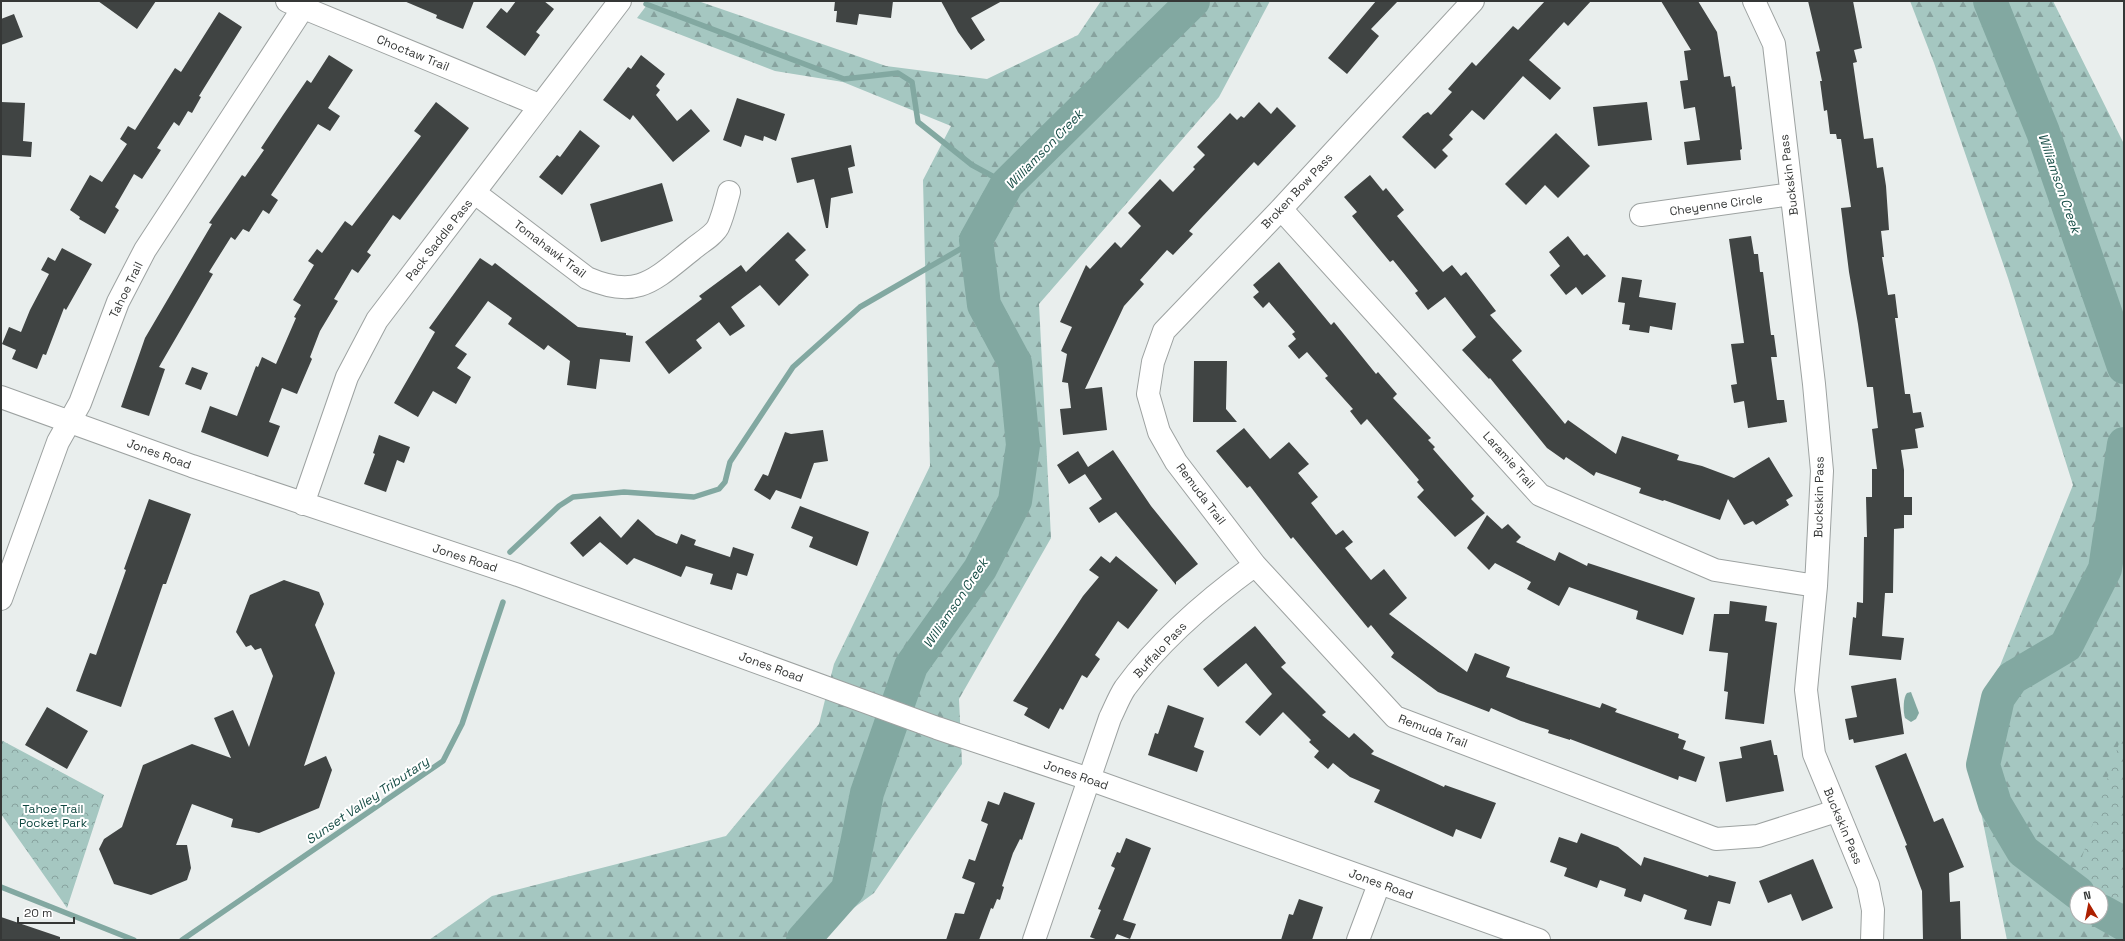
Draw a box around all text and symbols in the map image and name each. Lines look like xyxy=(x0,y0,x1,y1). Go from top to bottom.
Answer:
street label: Choctaw Trail xyxy=(374,31,452,75)
water label: Williamson Creek xyxy=(1002,104,1088,193)
water label: Williamson Creek xyxy=(2034,131,2085,237)
street label: Buckskin Pass xyxy=(1776,134,1802,216)
street label: Broken Bow Pass xyxy=(1258,150,1336,232)
street label: Cheyenne Circle xyxy=(1668,191,1764,219)
street label: Pack Saddle Pass xyxy=(402,196,476,284)
street label: Tomahawk Trail xyxy=(511,217,589,281)
street label: Tahoe Trail xyxy=(105,259,147,321)
street label: Laramie Trail xyxy=(1479,428,1539,492)
street label: Jones Road xyxy=(125,435,193,473)
street label: Buckskin Pass xyxy=(1810,456,1828,538)
street label: Remuda Trail xyxy=(1173,460,1229,528)
street label: Jones Road xyxy=(430,540,500,576)
water label: Williamson Creek xyxy=(919,554,993,651)
street label: Buffalo Pass xyxy=(1130,618,1190,682)
street label: Jones Road xyxy=(737,648,805,686)
street label: Remuda Trail xyxy=(1396,710,1470,752)
water label: Sunset Valley Tributary xyxy=(303,752,433,848)
street label: Jones Road xyxy=(1041,756,1111,794)
street label: Buckskin Pass xyxy=(1820,785,1866,867)
park label: Tahoe Trail Pocket Park xyxy=(19,801,88,831)
street label: Jones Road xyxy=(1347,865,1415,903)
north arrow xyxy=(2069,885,2109,925)
text: N xyxy=(2082,888,2092,903)
scale bar xyxy=(18,899,74,925)
text: 20 m xyxy=(24,905,52,921)

